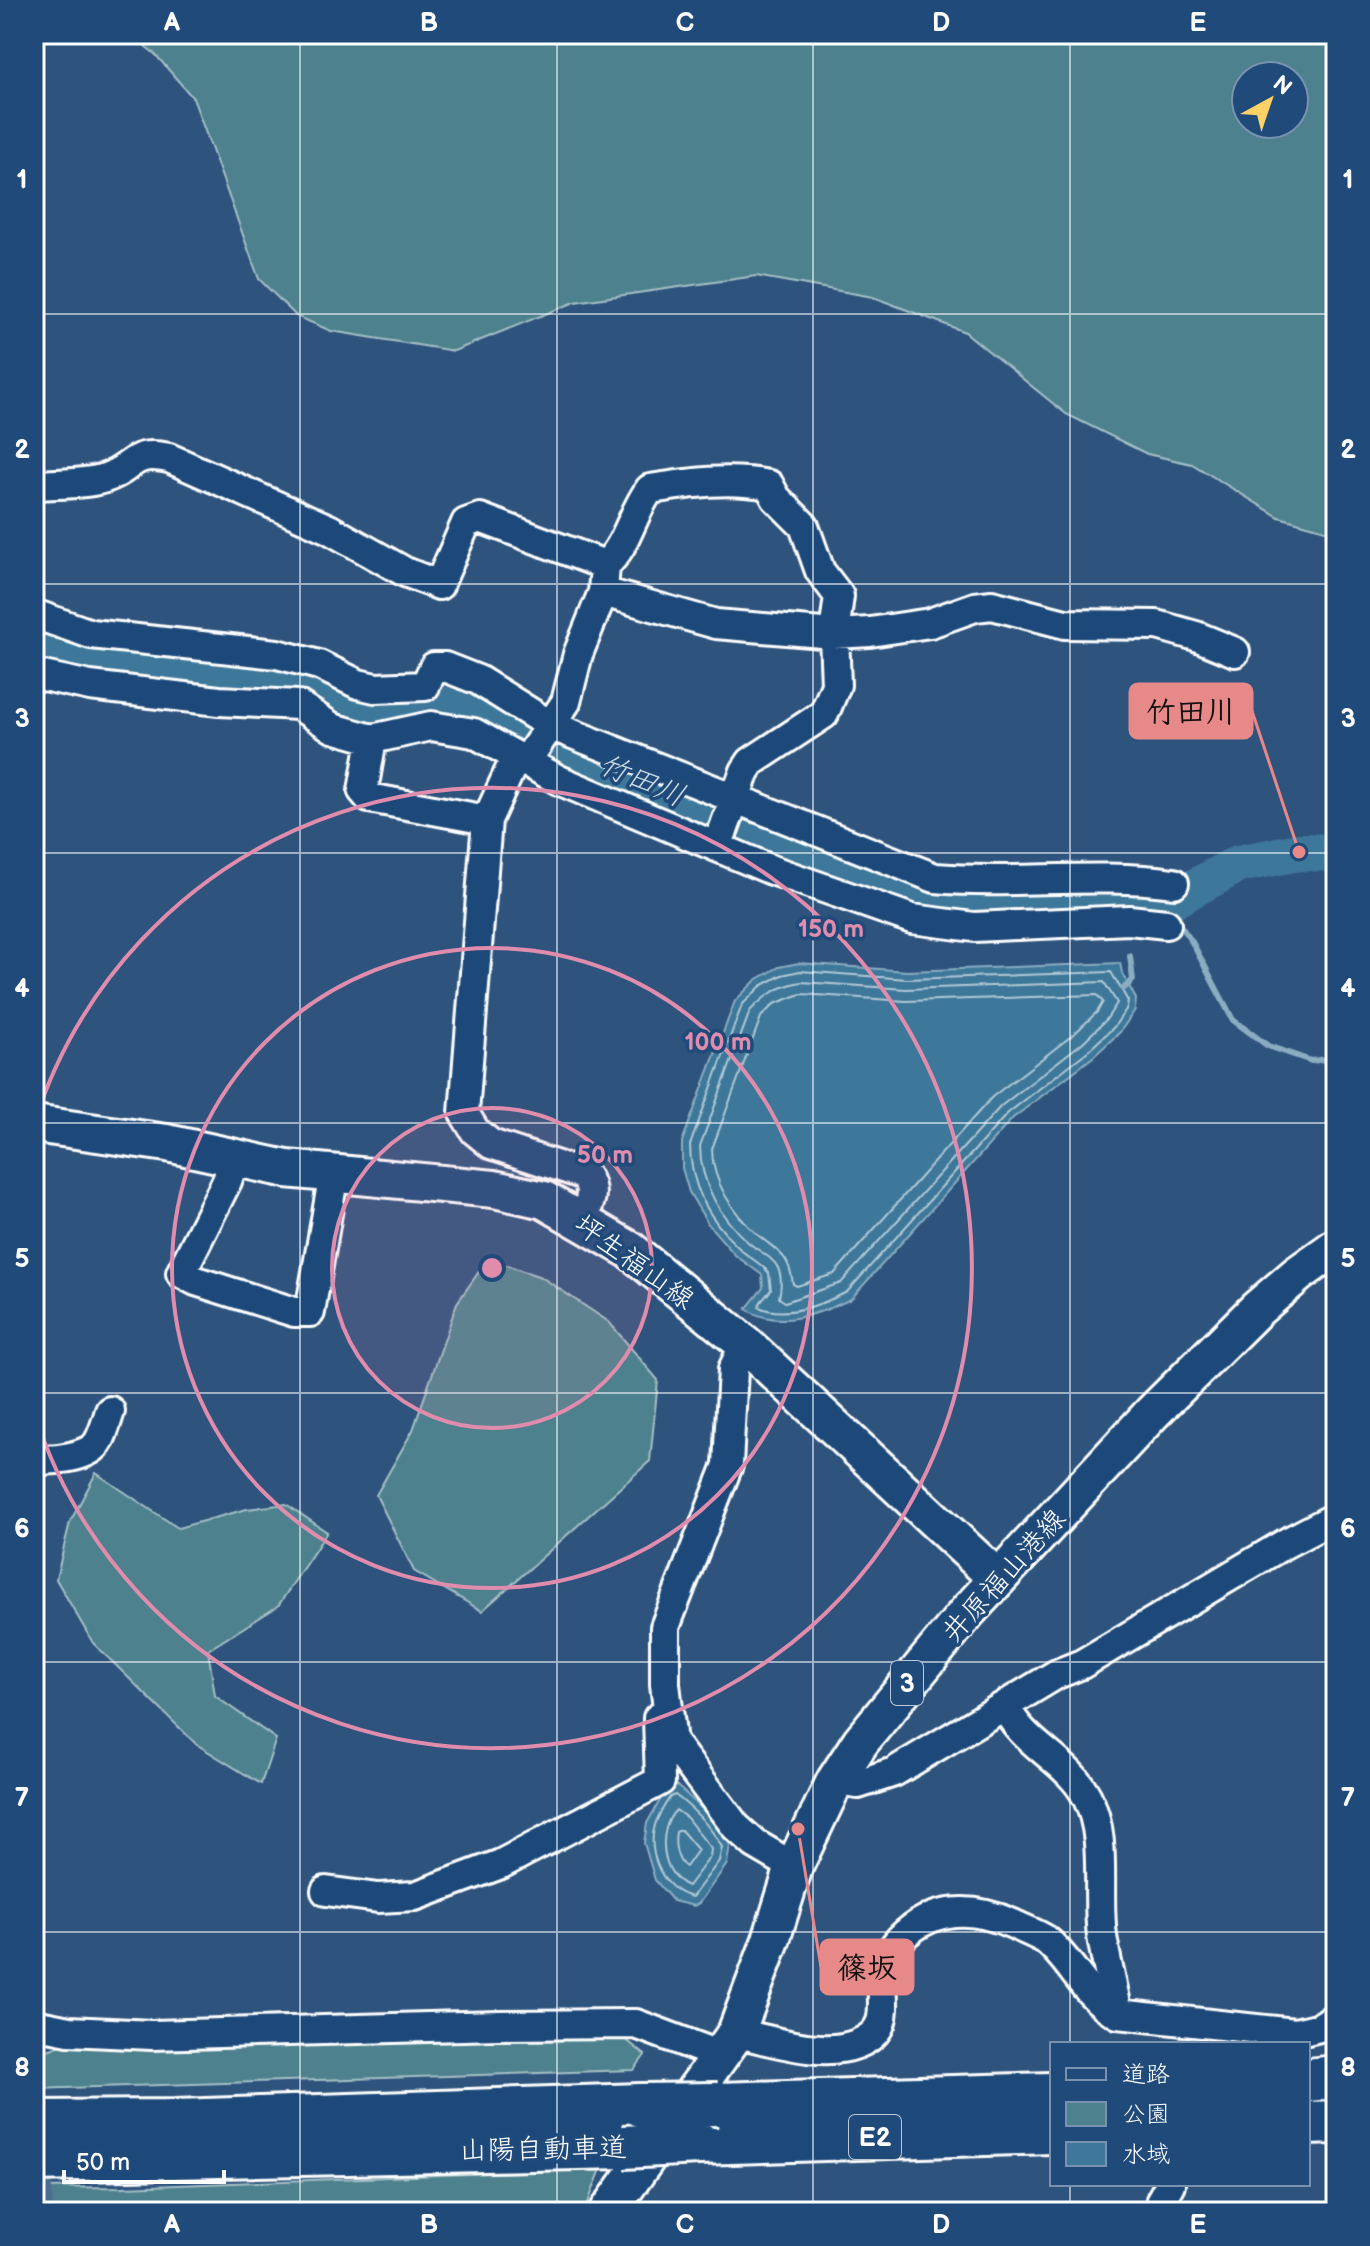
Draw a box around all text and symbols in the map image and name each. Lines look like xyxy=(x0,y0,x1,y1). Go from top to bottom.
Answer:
text: A xyxy=(163,8,180,39)
text: B xyxy=(420,8,438,39)
text: C xyxy=(676,8,694,39)
text: D xyxy=(932,8,950,39)
text: E xyxy=(1190,8,1207,39)
north arrow xyxy=(1230,60,1310,140)
text: N xyxy=(1267,70,1297,101)
text: 1 xyxy=(17,165,27,196)
text: 1 xyxy=(1343,165,1353,196)
text: 2 xyxy=(14,435,30,466)
text: 2 xyxy=(1340,435,1356,466)
callout: 竹田川 xyxy=(1130,684,1252,738)
text: 竹田川 xyxy=(1146,695,1236,731)
text: 3 xyxy=(14,704,30,735)
text: 3 xyxy=(1340,704,1356,735)
water label: 竹田川 xyxy=(593,747,690,815)
text: 150 m xyxy=(798,915,864,944)
text: 4 xyxy=(14,974,30,1005)
text: 4 xyxy=(1340,974,1356,1005)
text: 100 m xyxy=(685,1028,751,1057)
text: 50 m xyxy=(577,1141,633,1170)
street label: 坪生福山線 xyxy=(568,1208,700,1317)
text: 5 xyxy=(14,1244,30,1275)
text: 5 xyxy=(1340,1244,1356,1275)
centre of rings xyxy=(478,1254,506,1282)
street label: 井原福山港線 xyxy=(936,1503,1073,1649)
text: 6 xyxy=(14,1514,30,1545)
text: 6 xyxy=(1340,1514,1356,1545)
road number: 3 xyxy=(891,1661,923,1705)
text: 7 xyxy=(15,1783,29,1814)
text: 7 xyxy=(1341,1783,1355,1814)
callout: 篠坂 xyxy=(821,1940,913,1994)
text: 篠坂 xyxy=(837,1951,897,1987)
legend xyxy=(1050,2042,1310,2186)
text: 8 xyxy=(14,2053,30,2084)
text: 8 xyxy=(1340,2053,1356,2084)
text: 道路 xyxy=(1122,2060,1170,2089)
text: 公園 xyxy=(1122,2100,1170,2129)
road number: E2 xyxy=(849,2115,901,2159)
street label: 山陽自動車道 xyxy=(459,2132,627,2167)
scale bar xyxy=(64,2134,224,2184)
text: 水域 xyxy=(1122,2140,1170,2169)
text: 50 m xyxy=(76,2148,130,2177)
text: A xyxy=(163,2210,180,2241)
text: B xyxy=(420,2210,438,2241)
text: C xyxy=(676,2210,694,2241)
text: D xyxy=(932,2210,950,2241)
text: E xyxy=(1190,2210,1207,2241)

